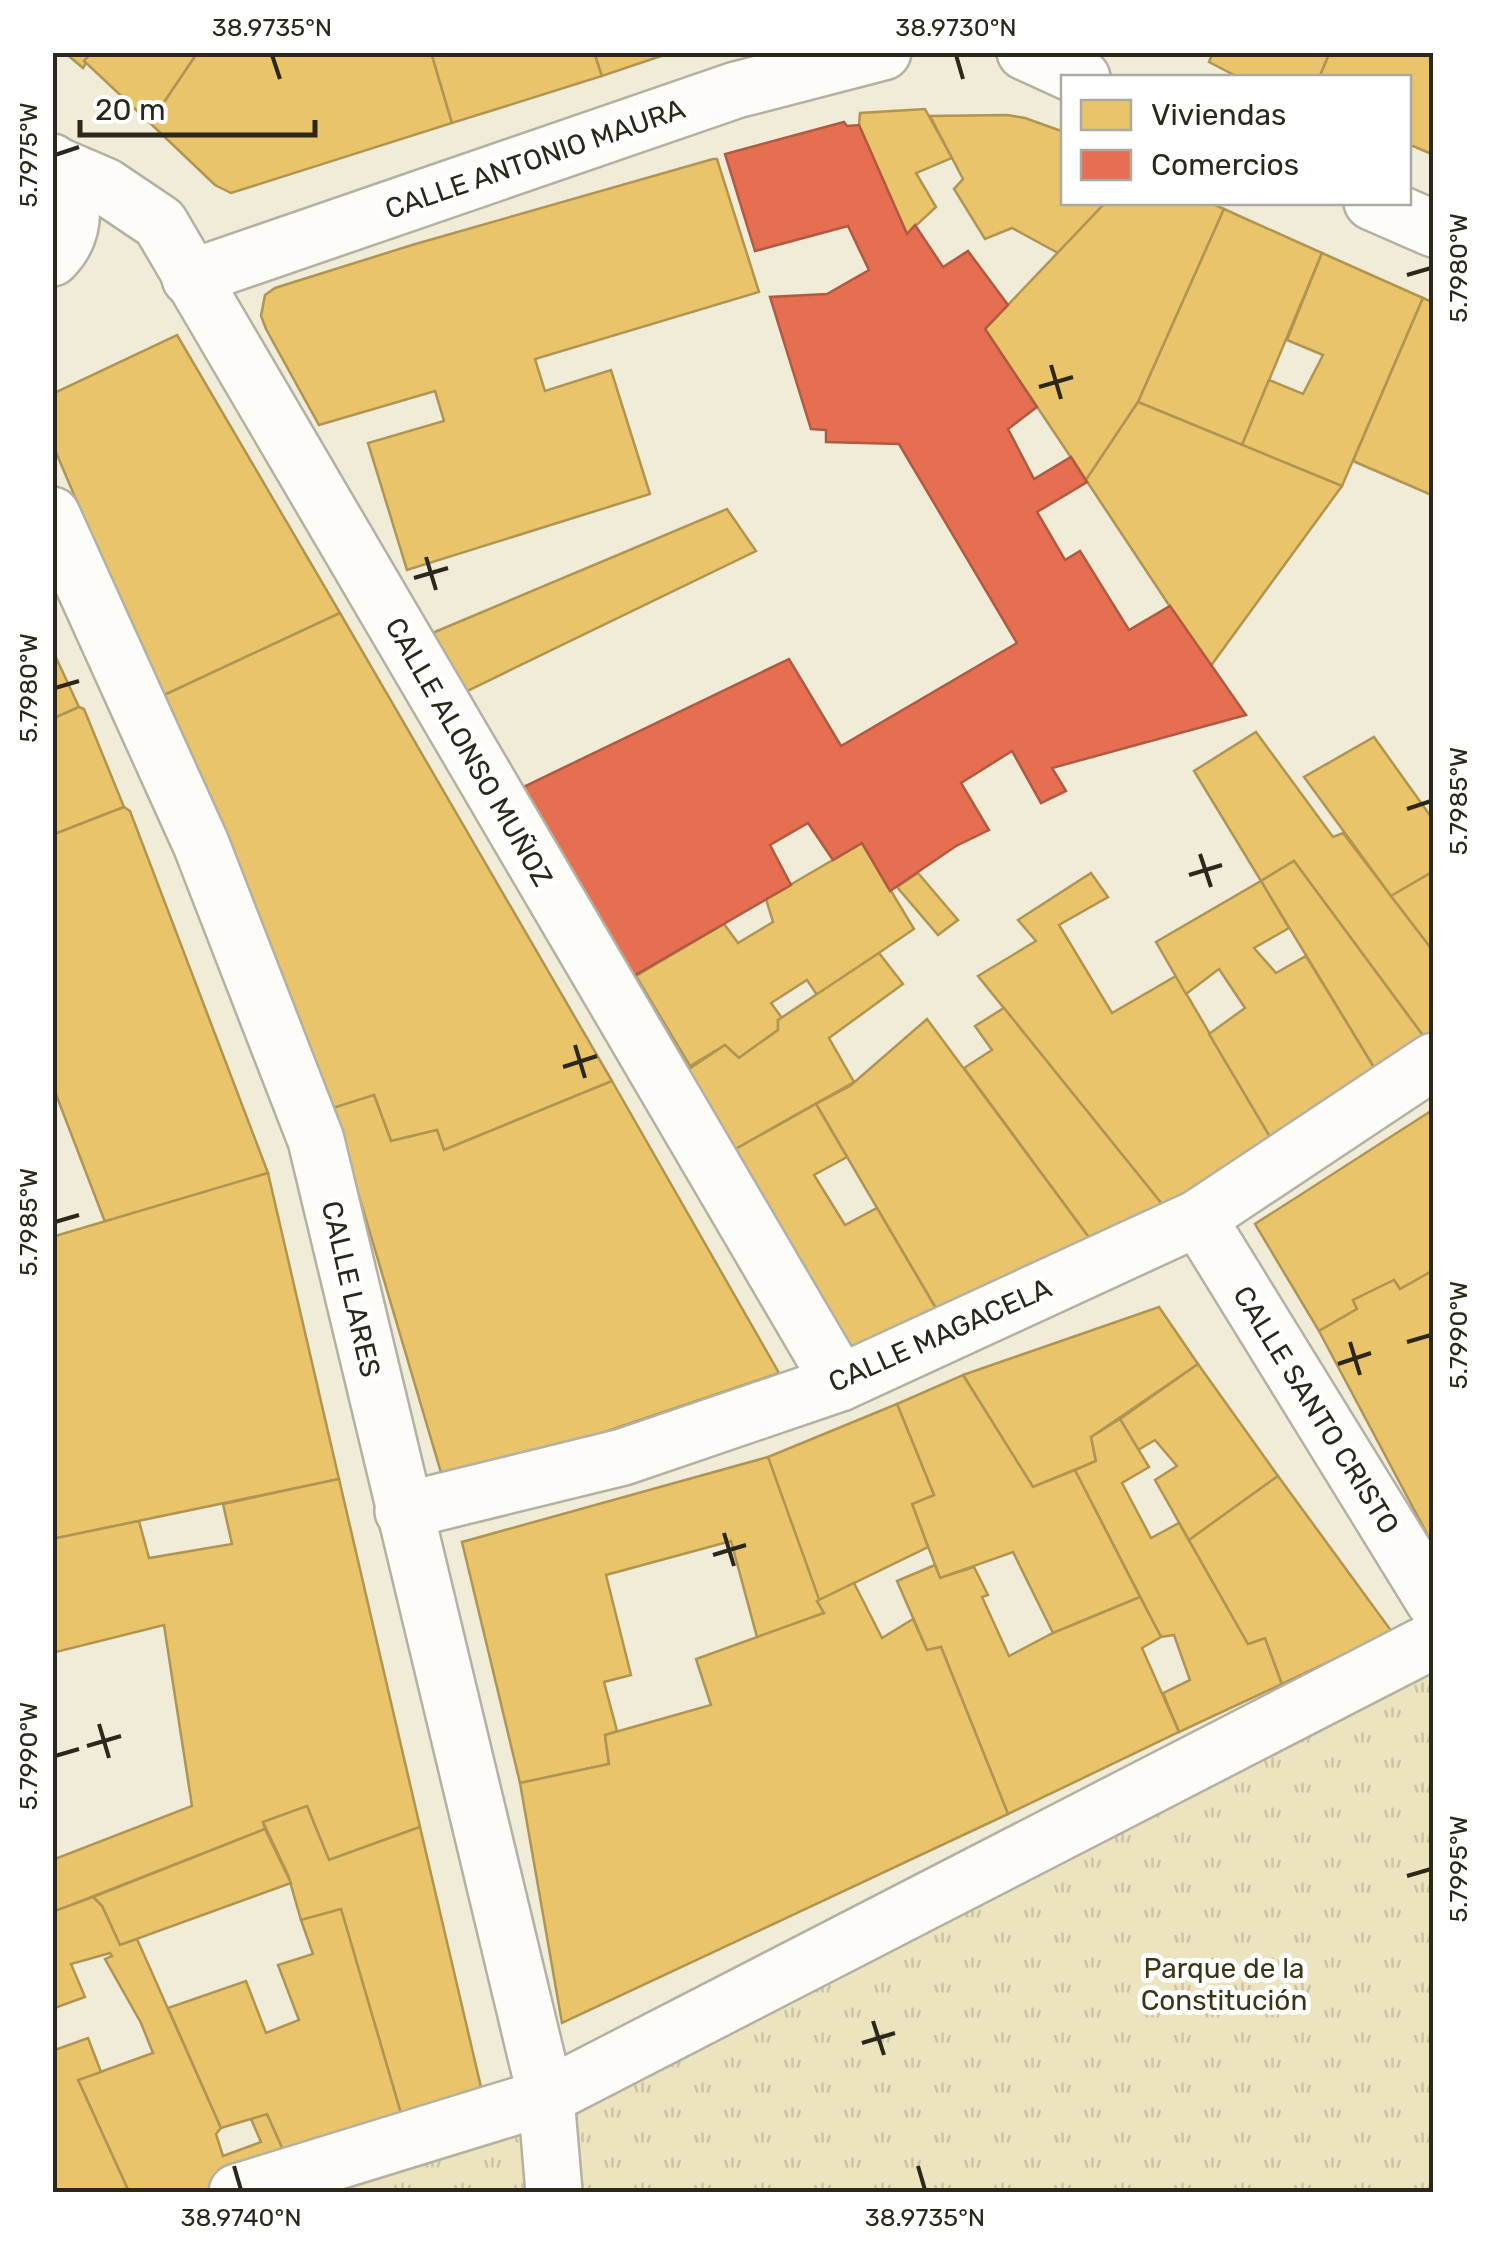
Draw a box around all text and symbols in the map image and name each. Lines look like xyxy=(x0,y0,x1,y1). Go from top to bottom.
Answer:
text: 38.9735°N xyxy=(212,13,332,42)
text: 38.9730°N xyxy=(895,13,1017,42)
scale bar xyxy=(80,75,315,137)
legend xyxy=(1061,75,1411,205)
text: 20 m xyxy=(95,92,166,128)
street label: CALLE ANTONIO MAURA xyxy=(381,92,690,226)
text: Viviendas xyxy=(1151,97,1286,133)
text: 5.7975°W xyxy=(14,102,43,208)
text: Comercios xyxy=(1151,147,1299,183)
text: 5.7980°W xyxy=(1444,213,1473,323)
street label: CALLE ALONSO MUÑOZ xyxy=(379,612,559,892)
text: 5.7980°W xyxy=(14,633,43,743)
text: 5.7985°W xyxy=(1444,747,1473,855)
text: 5.7985°W xyxy=(14,1168,43,1276)
street label: CALLE LARES xyxy=(315,1198,387,1380)
street label: CALLE MAGACELA xyxy=(823,1271,1057,1399)
street label: CALLE SANTO CRISTO xyxy=(1226,1280,1406,1540)
text: 5.7990°W xyxy=(1444,1281,1473,1389)
text: 5.7990°W xyxy=(14,1702,43,1810)
text: 5.7995°W xyxy=(1444,1815,1473,1923)
park label: Parque de la Constitución xyxy=(1141,1952,1307,2017)
text: 38.9740°N xyxy=(180,2203,302,2232)
text: 38.9735°N xyxy=(865,2203,985,2232)

